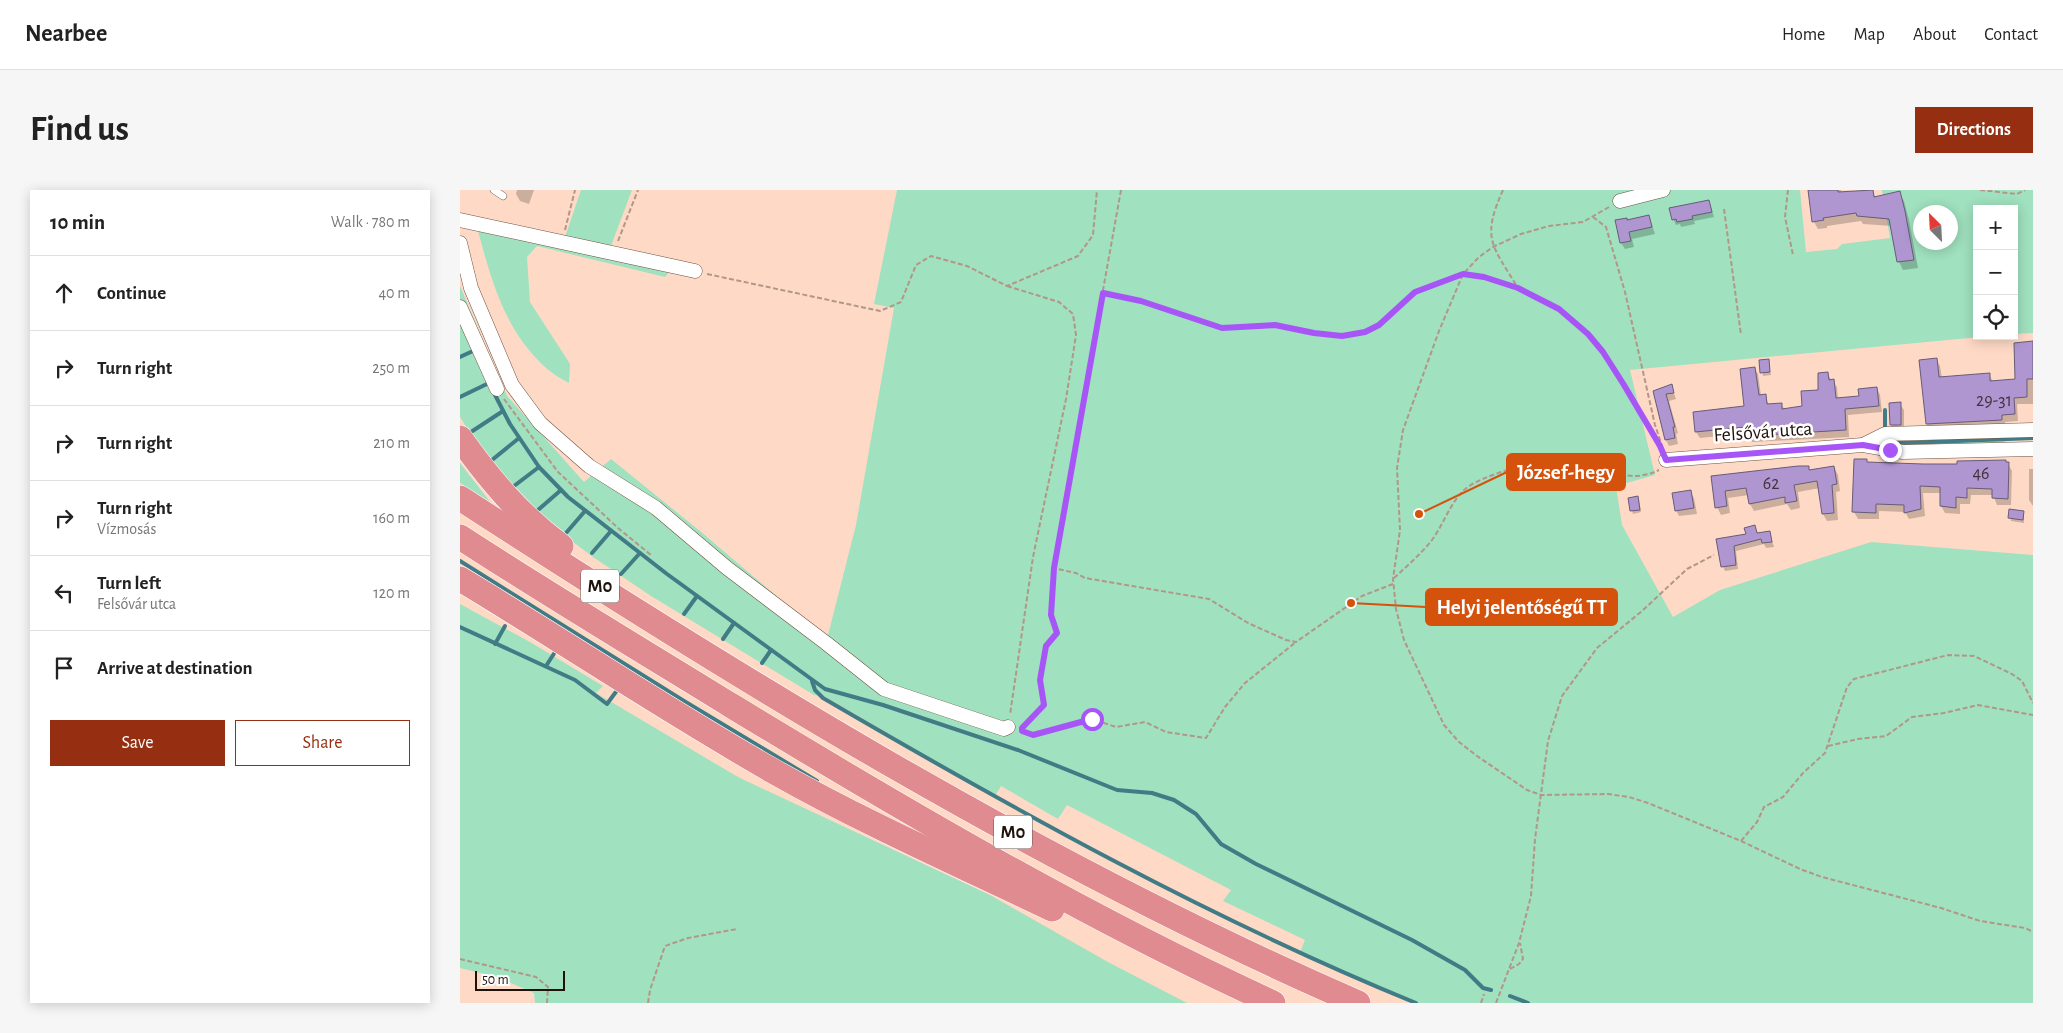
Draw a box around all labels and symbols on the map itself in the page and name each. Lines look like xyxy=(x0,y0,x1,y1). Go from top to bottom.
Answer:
north arrow xyxy=(1913,205,1958,250)
house number: 29-31 xyxy=(1976,392,2012,410)
street label: Felsővár utca xyxy=(1713,419,1813,445)
route end xyxy=(1879,439,1902,462)
callout: József-hegy xyxy=(1507,454,1625,490)
text: József-hegy xyxy=(1517,462,1616,483)
house number: 46 xyxy=(1972,465,1990,483)
house number: 62 xyxy=(1763,475,1779,493)
road number: M0 xyxy=(581,570,619,602)
callout: Helyi jelentőségű TT xyxy=(1426,589,1617,625)
text: Helyi jelentőségű TT xyxy=(1437,597,1608,618)
route start xyxy=(1081,708,1104,731)
road number: M0 xyxy=(994,816,1032,849)
scale bar xyxy=(475,968,565,991)

